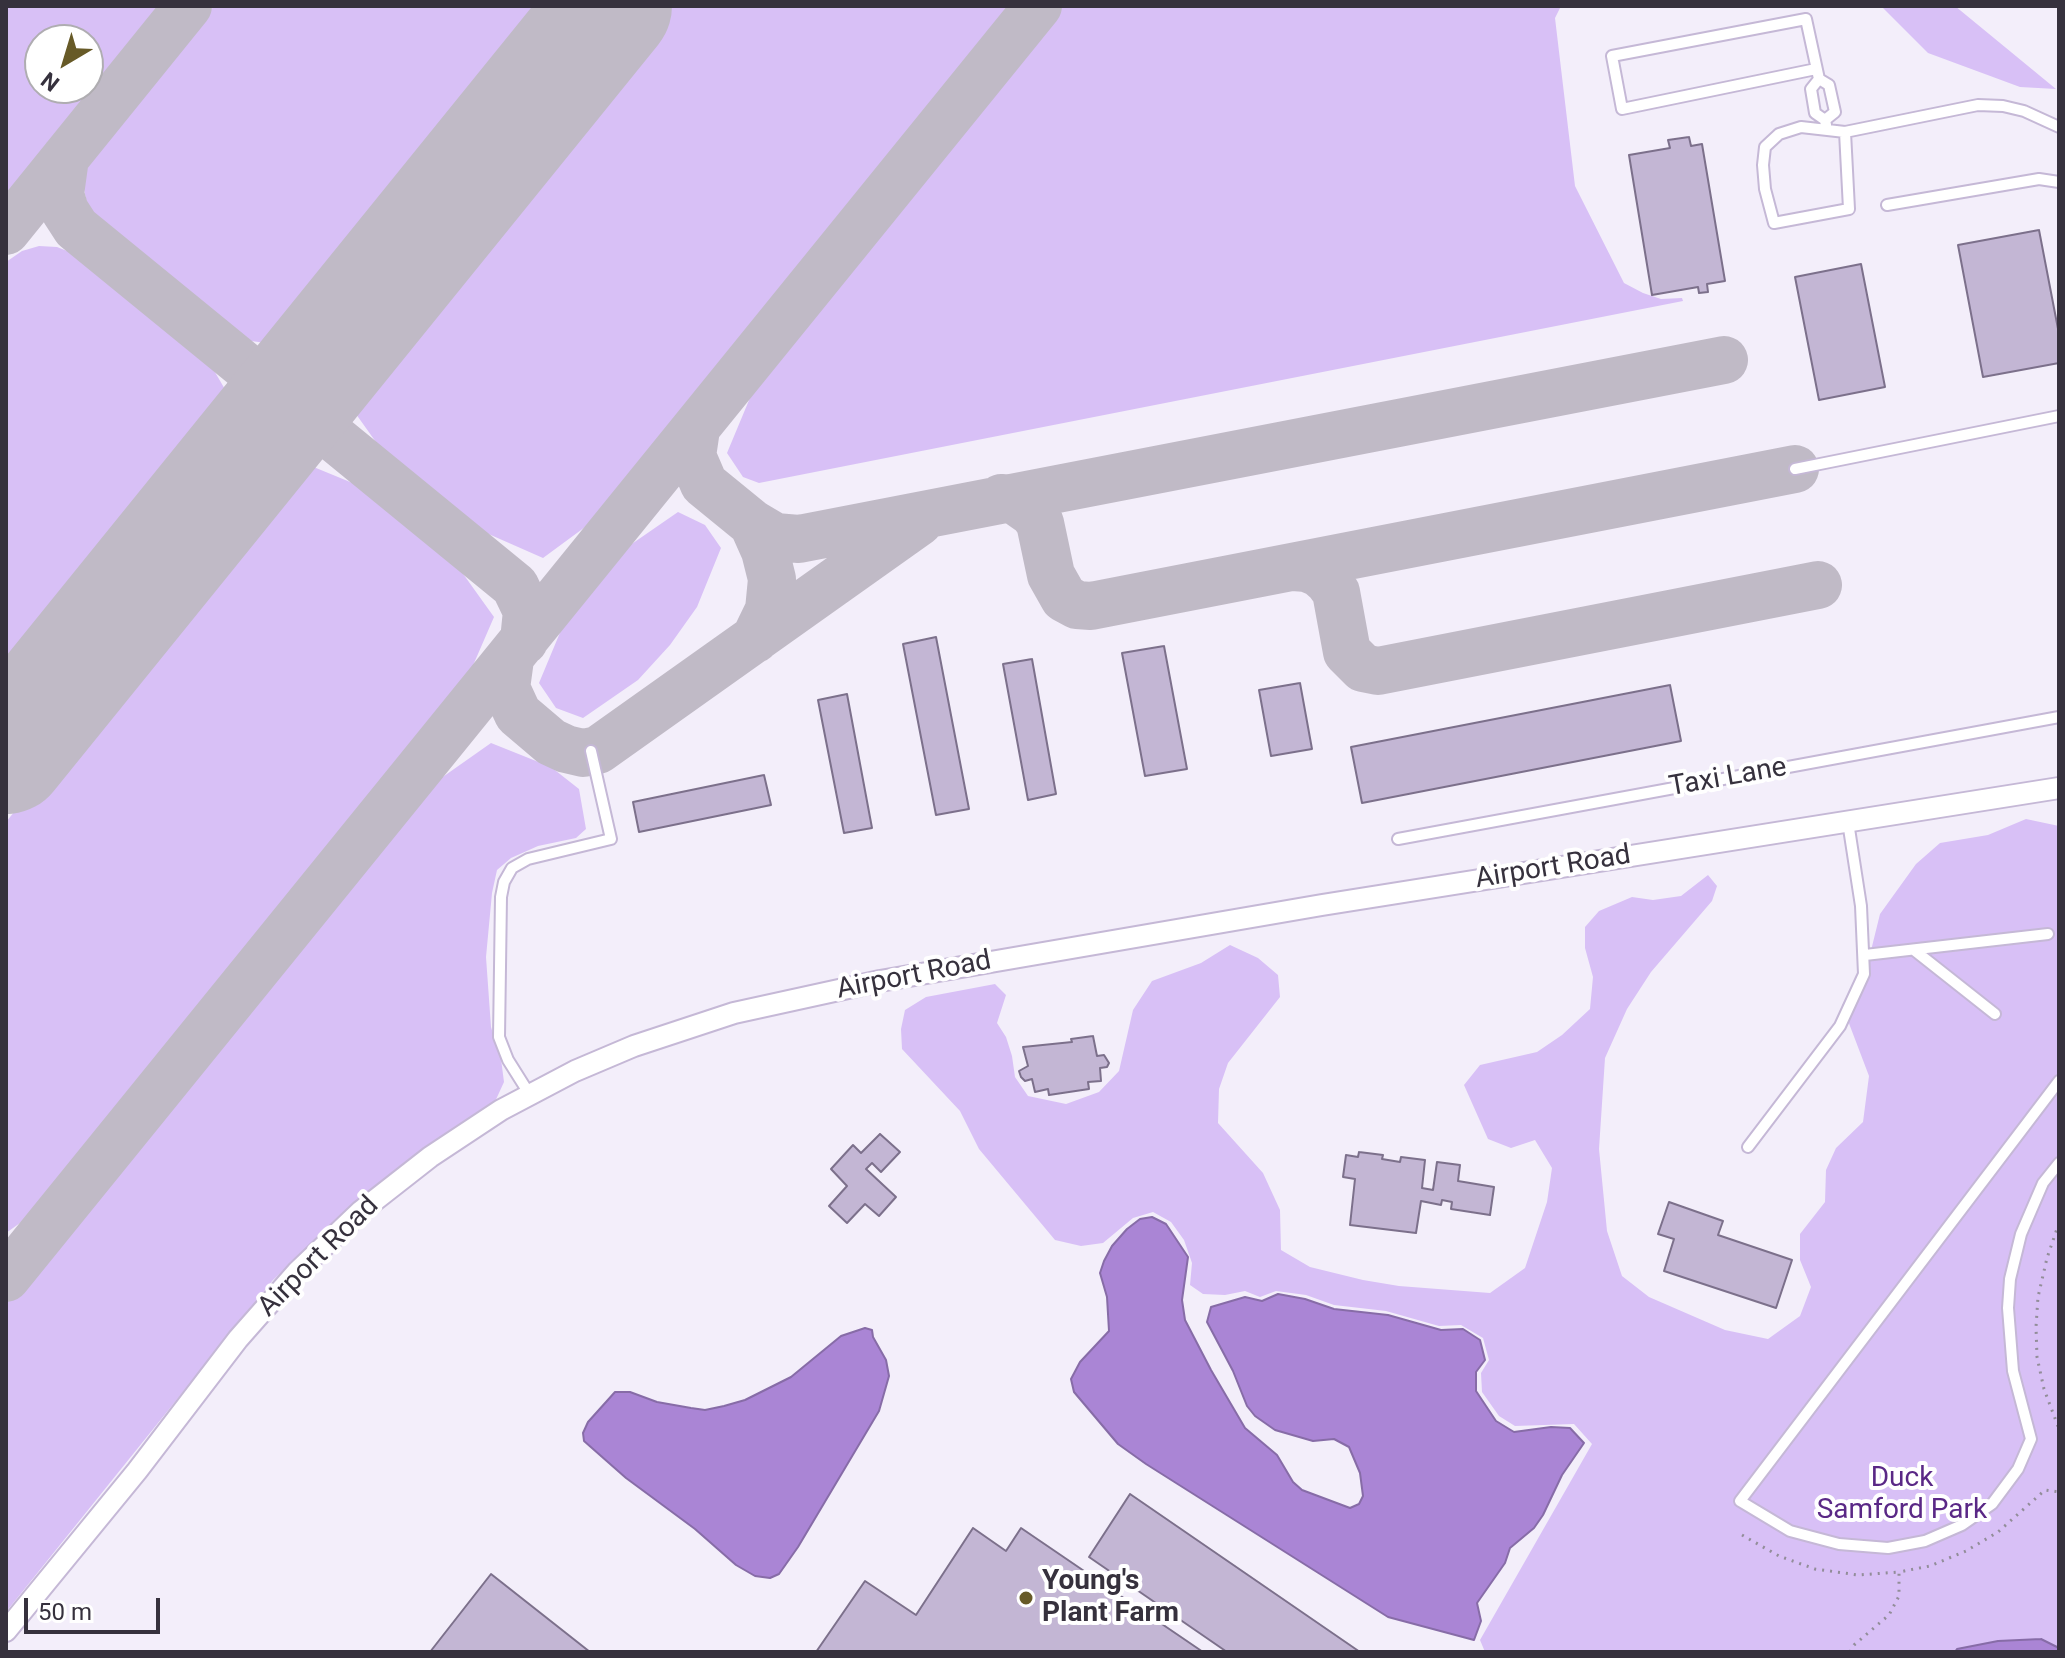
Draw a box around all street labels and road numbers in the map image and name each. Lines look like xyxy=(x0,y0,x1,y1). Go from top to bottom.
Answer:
street label: Taxi Lane xyxy=(1667,751,1789,805)
street label: Airport Road xyxy=(1473,839,1633,897)
street label: Airport Road xyxy=(834,945,994,1007)
street label: Airport Road xyxy=(252,1190,386,1324)

